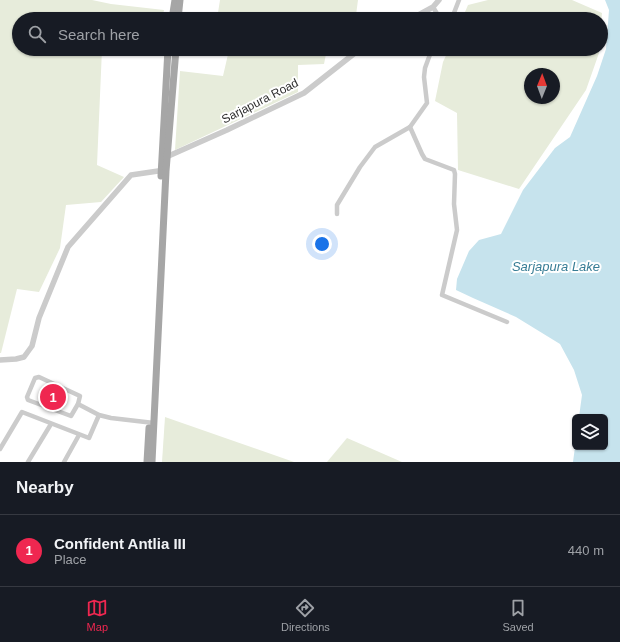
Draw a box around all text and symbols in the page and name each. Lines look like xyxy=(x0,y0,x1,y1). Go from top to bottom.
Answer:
search box xyxy=(12,12,608,56)
icon: search xyxy=(26,23,48,45)
text: Search here xyxy=(58,26,140,43)
north arrow xyxy=(524,68,560,104)
street label: Sarjapura Road xyxy=(219,76,301,126)
your location xyxy=(312,234,332,254)
water label: Sarjapura Lake xyxy=(512,259,600,274)
pin: 1 xyxy=(40,382,66,412)
map controls xyxy=(572,414,608,450)
button: layers xyxy=(572,414,608,450)
text: Nearby xyxy=(16,478,74,497)
text: Confident Antlia III xyxy=(54,535,186,552)
text: 1 xyxy=(25,543,33,558)
text: 440 m xyxy=(568,543,604,558)
text: Place xyxy=(54,552,87,567)
tab: Map xyxy=(86,597,108,633)
tab: Directions xyxy=(281,597,330,633)
tab: Saved xyxy=(502,597,534,633)

